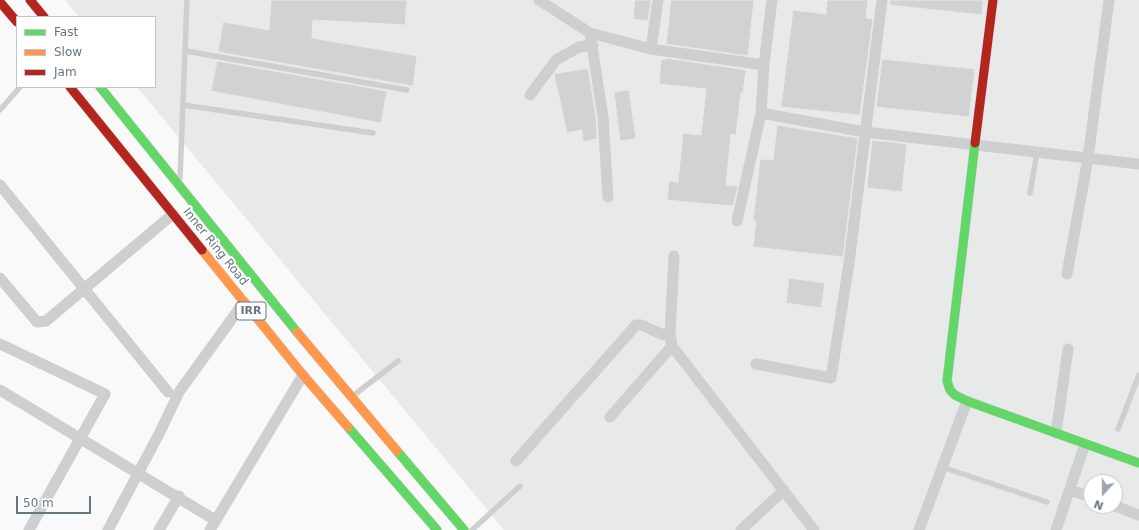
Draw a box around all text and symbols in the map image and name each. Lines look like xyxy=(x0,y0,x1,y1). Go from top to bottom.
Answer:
legend xyxy=(16,16,156,88)
text: Fast xyxy=(54,25,78,39)
text: Slow xyxy=(54,45,82,59)
text: Jam xyxy=(54,65,77,79)
street label: Inner Ring Road xyxy=(179,205,251,289)
road number: IRR xyxy=(236,302,266,320)
north arrow xyxy=(1083,474,1123,514)
scale bar xyxy=(18,488,93,514)
text: 50 m xyxy=(23,496,54,510)
text: N xyxy=(1092,497,1106,512)

